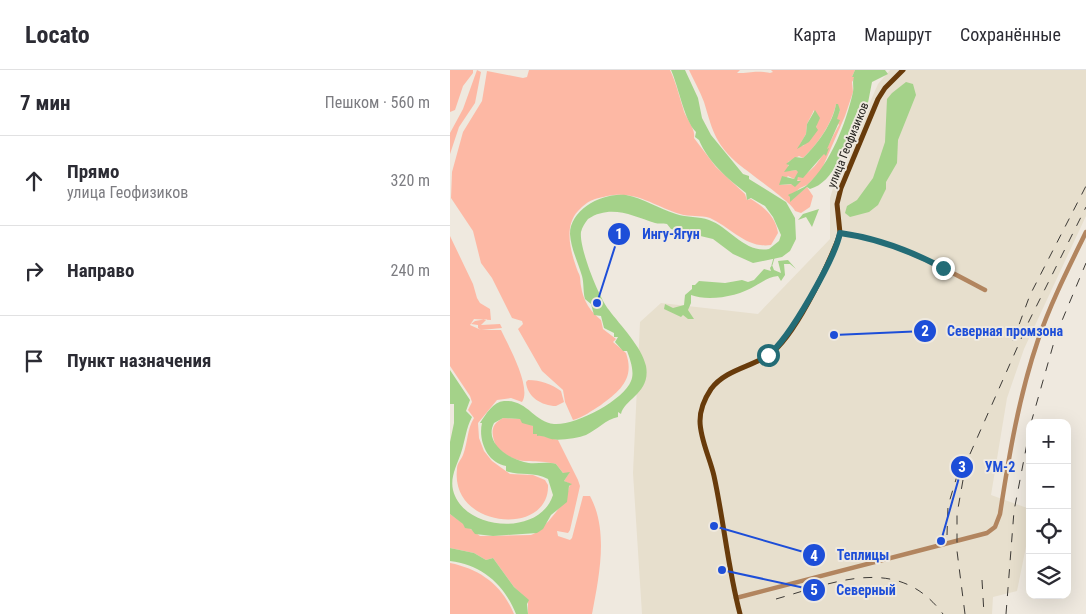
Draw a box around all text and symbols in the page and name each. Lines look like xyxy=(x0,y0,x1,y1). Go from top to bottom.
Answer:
text: Locato xyxy=(25,21,90,49)
text: Карта xyxy=(793,24,836,45)
text: Маршрут xyxy=(864,24,932,45)
text: Сохранённые xyxy=(960,24,1061,45)
text: 7 мин xyxy=(20,91,70,115)
text: Пешком · 560 m xyxy=(325,93,430,112)
street label: улица Геофизиков xyxy=(824,100,872,190)
text: Прямо xyxy=(67,160,120,183)
icon: ahead xyxy=(20,167,48,195)
text: 320 m xyxy=(391,171,430,190)
text: улица Геофизиков xyxy=(67,183,188,202)
callout: Ингу-Ягун xyxy=(607,219,710,248)
text: 1 xyxy=(615,225,623,243)
text: Ингу-Ягун xyxy=(642,226,700,242)
icon: right xyxy=(20,257,48,285)
route end xyxy=(932,257,955,280)
text: Направо xyxy=(67,259,134,282)
text: 240 m xyxy=(391,261,430,280)
callout: Северная промзона xyxy=(912,316,1074,345)
text: 2 xyxy=(921,322,929,340)
text: Северная промзона xyxy=(947,323,1063,339)
route start xyxy=(757,344,780,367)
icon: arrive xyxy=(20,347,48,375)
text: Пункт назначения xyxy=(67,349,211,372)
map controls xyxy=(1026,419,1071,599)
button: + xyxy=(1026,419,1071,464)
callout: УМ-2 xyxy=(950,452,1025,481)
text: 3 xyxy=(958,458,966,476)
text: УМ-2 xyxy=(985,459,1015,475)
button: − xyxy=(1026,464,1071,509)
button: locate xyxy=(1026,509,1071,554)
callout: Теплицы xyxy=(801,541,899,570)
text: 4 xyxy=(810,547,818,565)
text: Теплицы xyxy=(837,547,889,563)
button: layers xyxy=(1026,554,1071,599)
callout: Северный xyxy=(802,575,906,604)
text: 5 xyxy=(810,581,818,599)
text: Северный xyxy=(836,582,896,598)

